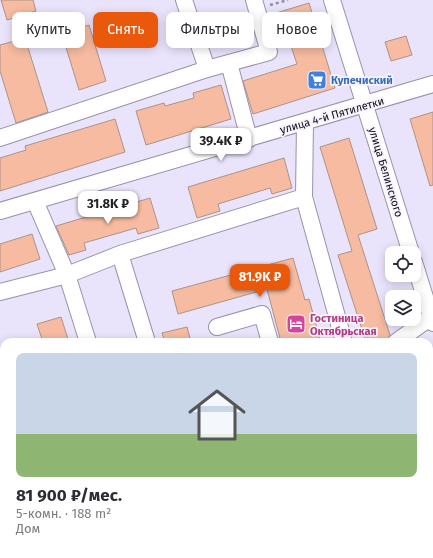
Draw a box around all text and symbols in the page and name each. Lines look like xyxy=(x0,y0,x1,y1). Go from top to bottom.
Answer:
chip: Купить xyxy=(12,12,85,48)
chip: Снять xyxy=(93,12,158,48)
chip: Фильтры xyxy=(166,12,254,48)
chip: Новое xyxy=(262,12,331,48)
supermarket icon: Купечиский xyxy=(306,69,328,91)
place label: Купечиский xyxy=(331,74,393,87)
street label: улица 4-й Пятилетки xyxy=(279,94,386,137)
street label: улица Белинского xyxy=(366,126,405,219)
pin: 39.4K ₽ xyxy=(184,128,258,162)
text: 39.4K ₽ xyxy=(199,133,243,148)
pin: 31.8K ₽ xyxy=(71,191,145,225)
text: 31.8K ₽ xyxy=(87,196,129,211)
map controls xyxy=(385,246,421,326)
button: locate xyxy=(385,246,421,282)
pin: 81.9K ₽ xyxy=(223,264,297,298)
text: 81.9K ₽ xyxy=(239,269,281,284)
button: layers xyxy=(385,290,421,326)
place label: Гостиница Октябрьская xyxy=(310,312,377,338)
hotel icon: Гостиница Октябрьская xyxy=(285,313,307,335)
icon: home xyxy=(181,379,253,451)
text: 81 900 ₽/мес. xyxy=(16,485,122,506)
text: 5-комн. · 188 m² xyxy=(16,506,111,521)
text: Дом xyxy=(16,521,40,536)

